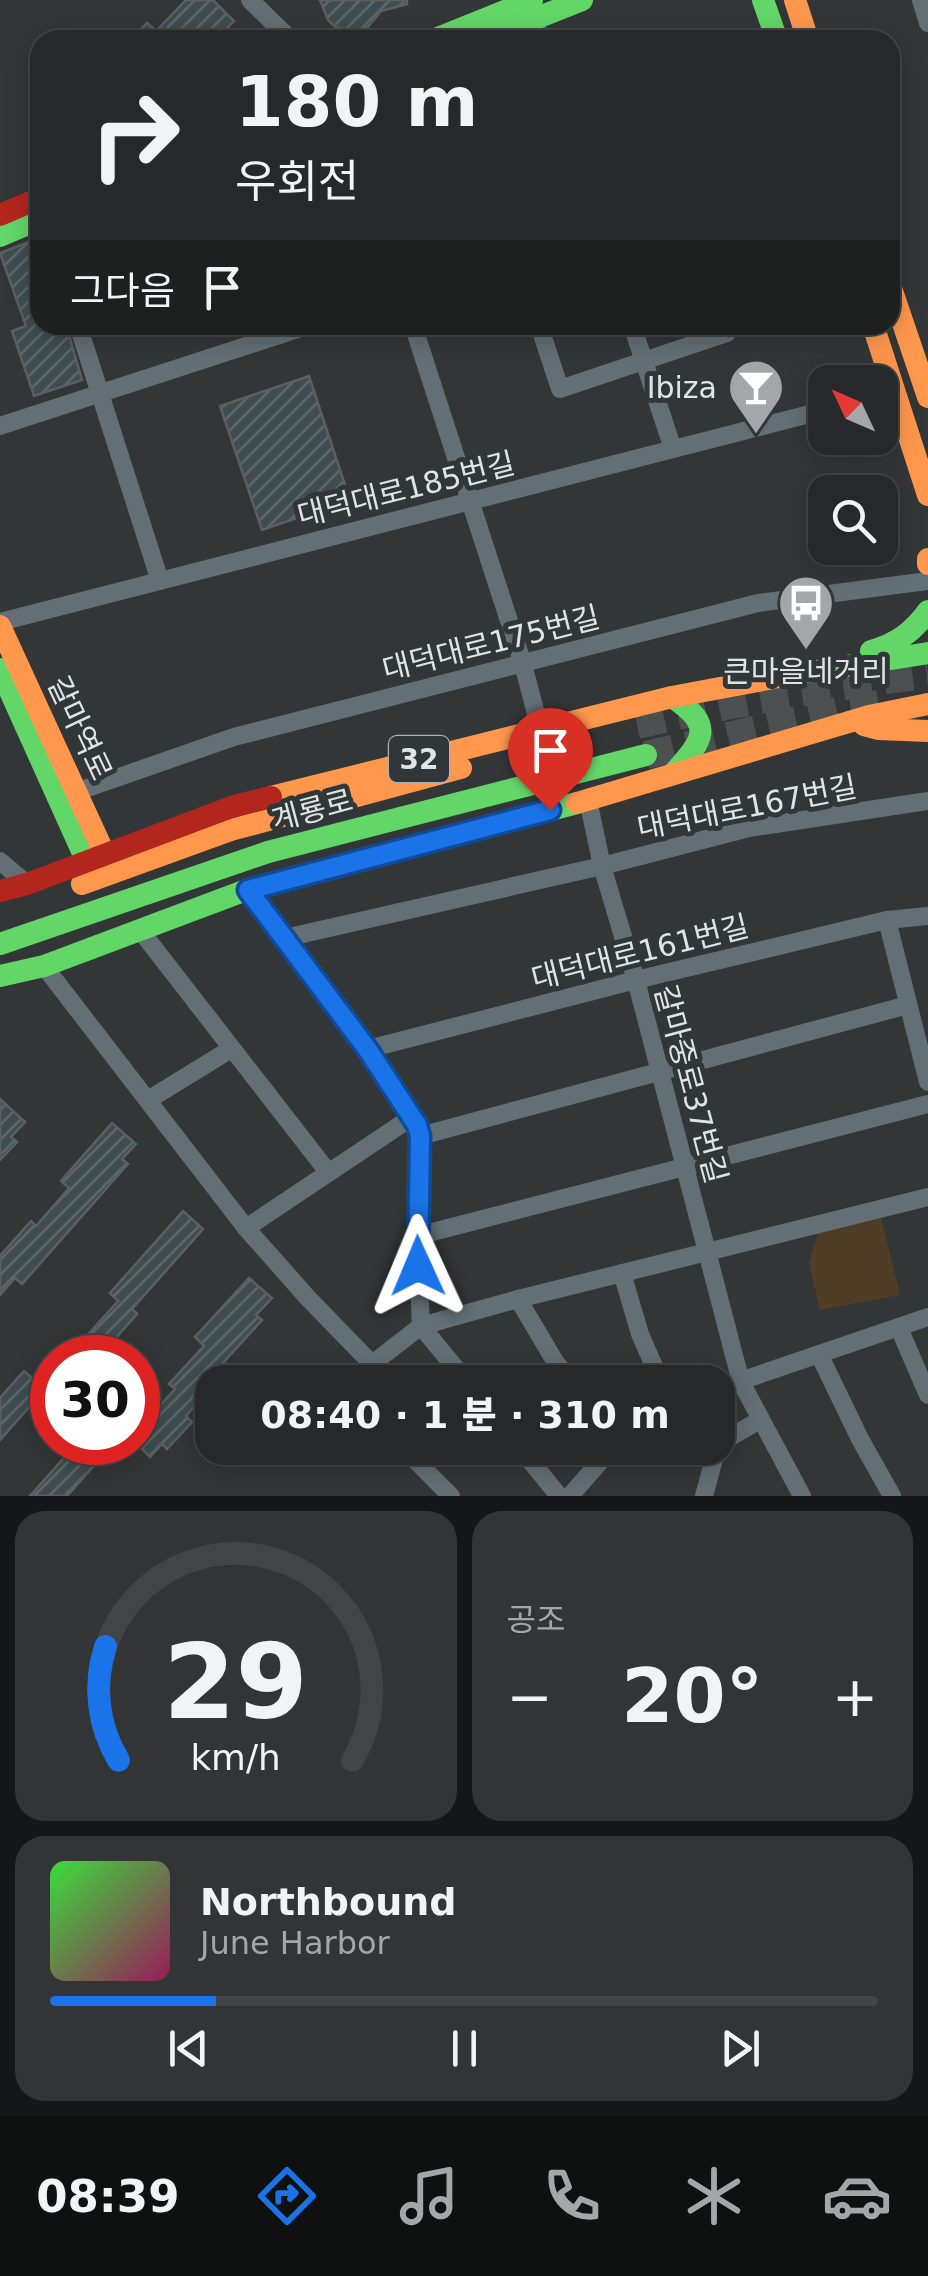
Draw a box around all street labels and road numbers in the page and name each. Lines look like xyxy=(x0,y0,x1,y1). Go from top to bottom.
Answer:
street label: 대덕대로185번길 xyxy=(294,445,518,533)
street label: 대덕대로175번길 xyxy=(379,599,603,687)
street label: 갈마역로 xyxy=(41,671,119,785)
road number: 32 xyxy=(389,736,449,782)
street label: 대덕대로167번길 xyxy=(634,769,860,845)
street label: 계룡로 xyxy=(267,782,357,838)
street label: 대덕대로161번길 xyxy=(528,908,752,996)
street label: 갈마중로37번길 xyxy=(648,981,734,1187)

